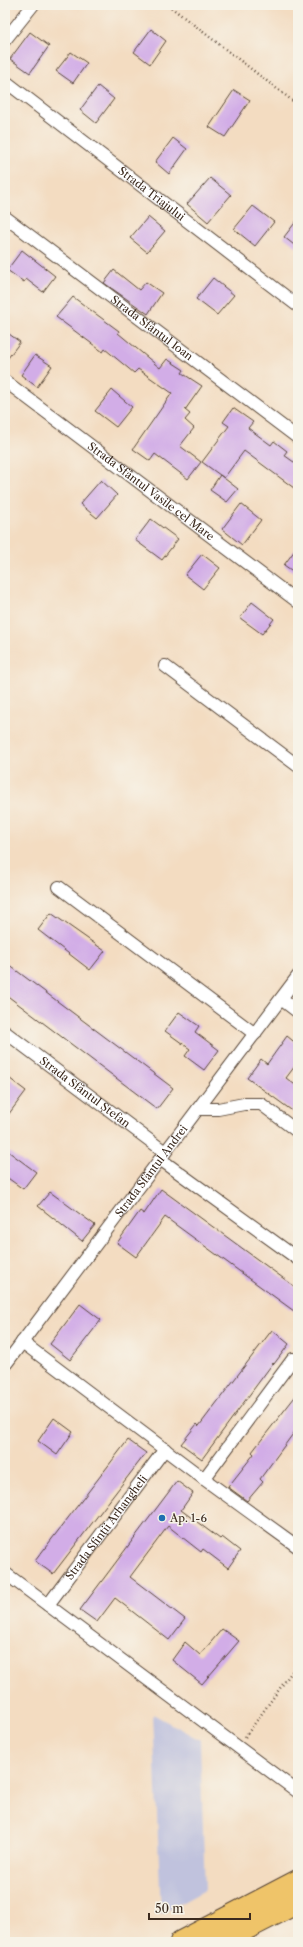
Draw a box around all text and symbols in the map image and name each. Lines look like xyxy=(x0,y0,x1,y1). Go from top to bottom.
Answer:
street label: Strada Triajului xyxy=(115,164,188,224)
street label: Strada Sfântul Ioan xyxy=(108,292,196,363)
street label: Strada Sfântul Vasile cel Mare xyxy=(85,439,217,543)
street label: Strada Sfântul Ștefan xyxy=(37,1054,133,1131)
street label: Strada Sfântul Andrei xyxy=(112,1122,191,1220)
street label: Strada Sfinții Arhangheli xyxy=(62,1472,150,1583)
place label: Ap. 1-6 xyxy=(169,1511,207,1525)
marker: Ap. 1-6 xyxy=(157,1513,167,1523)
scale bar xyxy=(149,1895,250,1921)
text: 50 m xyxy=(155,1901,184,1916)

